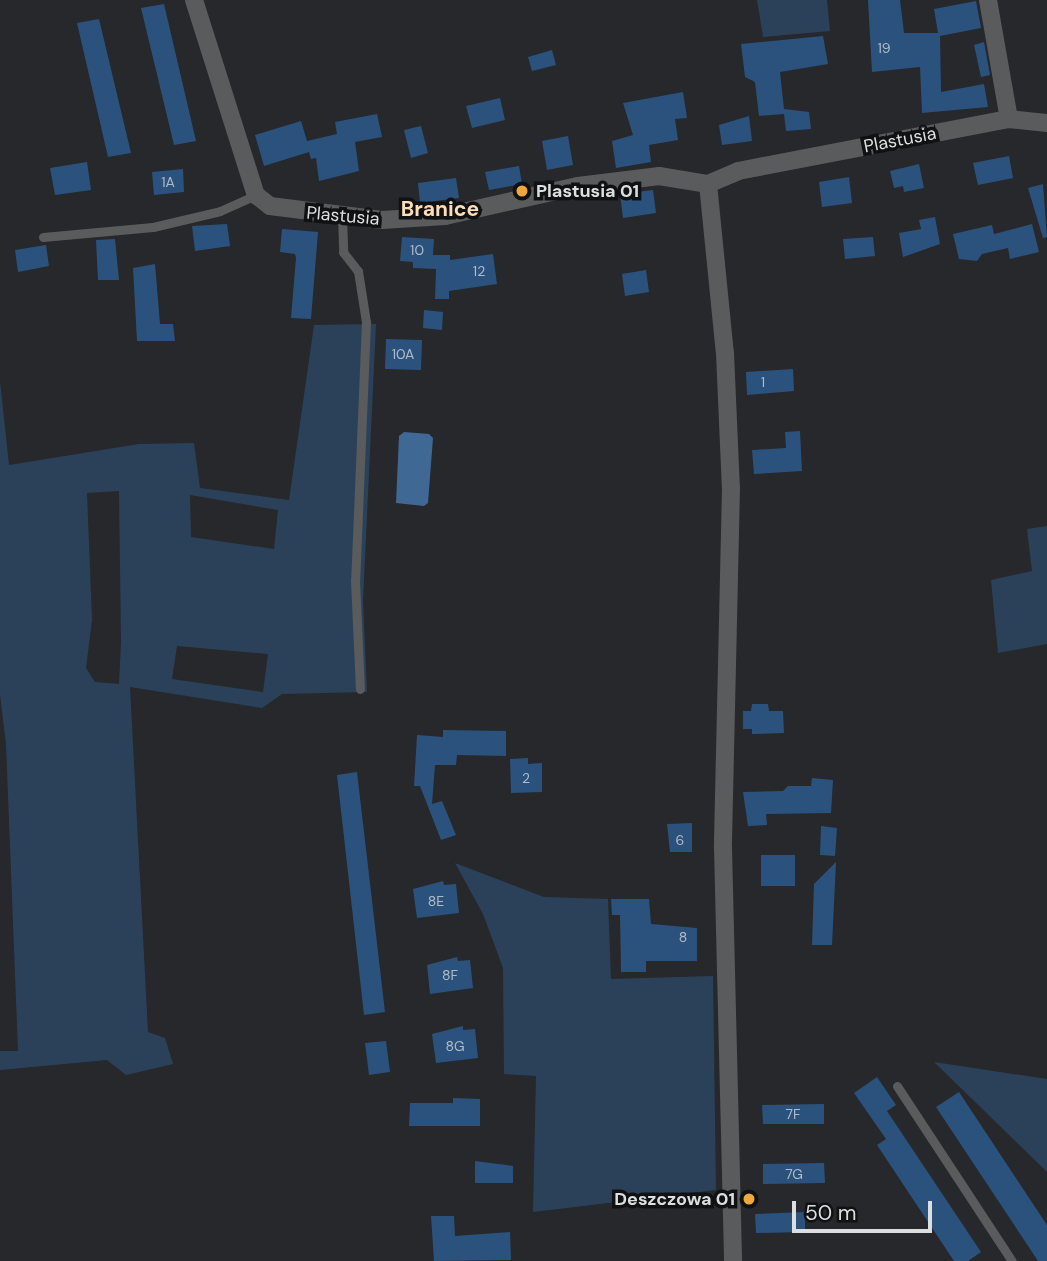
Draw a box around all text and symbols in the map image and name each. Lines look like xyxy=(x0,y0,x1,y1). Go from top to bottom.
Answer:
house number: 19 xyxy=(877,40,891,56)
street label: Plastusia xyxy=(862,122,938,158)
house number: 1A xyxy=(161,174,175,190)
place label: Plastusia 01 xyxy=(536,180,639,202)
marker: Plastusia 01 xyxy=(514,183,530,199)
district label: Branice xyxy=(401,196,479,222)
street label: Plastusia xyxy=(305,202,381,230)
house number: 10 xyxy=(410,242,424,258)
house number: 12 xyxy=(473,263,485,279)
house number: 10A xyxy=(392,346,414,362)
house number: 1 xyxy=(761,374,765,390)
house number: 2 xyxy=(522,770,530,786)
house number: 6 xyxy=(676,832,684,848)
house number: 8E xyxy=(428,893,444,909)
house number: 8 xyxy=(679,929,687,945)
house number: 8F xyxy=(442,967,458,983)
house number: 8G xyxy=(445,1038,465,1054)
house number: 7F xyxy=(786,1106,800,1122)
house number: 7G xyxy=(785,1166,803,1182)
place label: Deszczowa 01 xyxy=(614,1188,735,1210)
scale bar xyxy=(795,1188,935,1232)
marker: Deszczowa 01 xyxy=(741,1191,757,1207)
text: 50 m xyxy=(805,1199,856,1227)

